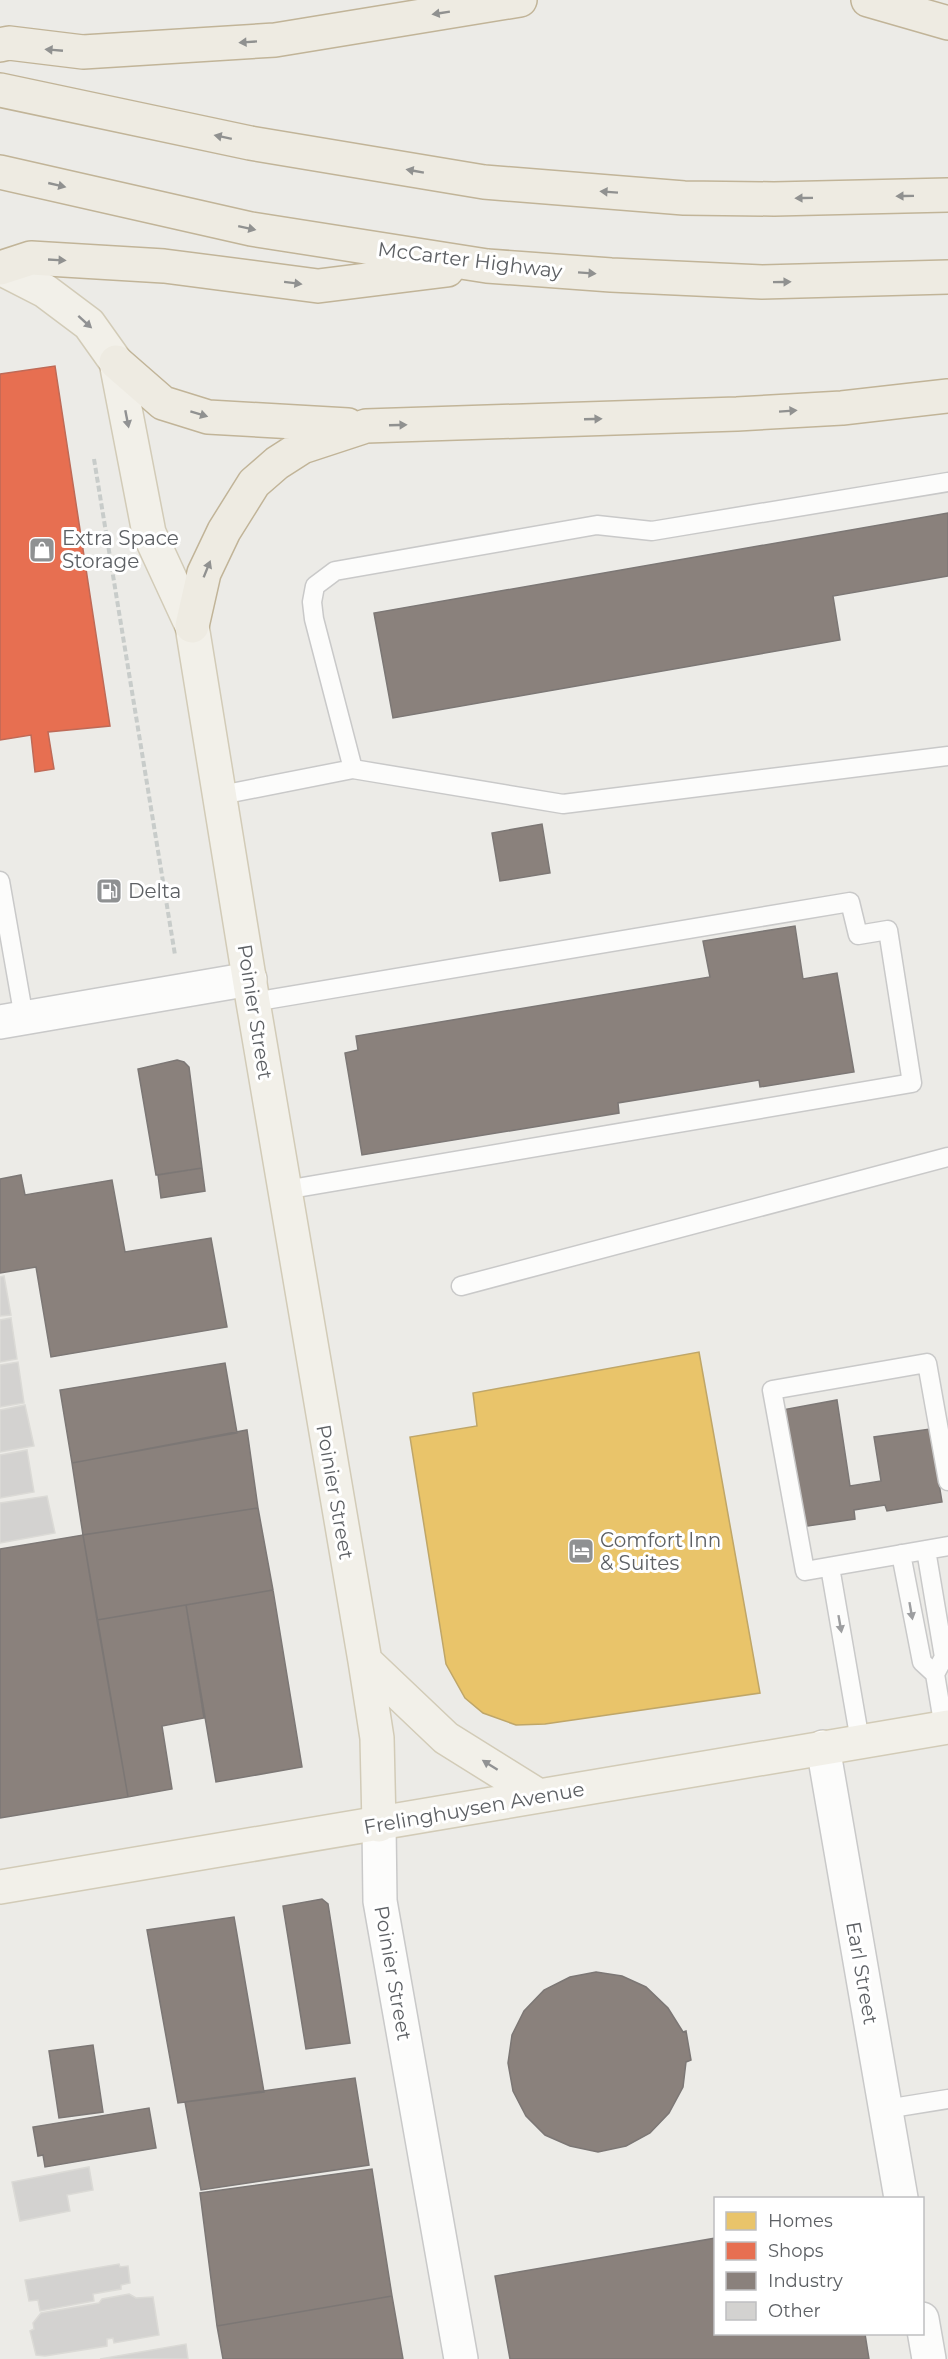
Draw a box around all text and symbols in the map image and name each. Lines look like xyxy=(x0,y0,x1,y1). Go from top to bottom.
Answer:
one-way arrow xyxy=(432,8,451,17)
one-way arrow xyxy=(239,37,258,46)
one-way arrow xyxy=(44,45,63,55)
one-way arrow xyxy=(213,132,232,141)
one-way arrow xyxy=(405,166,424,175)
one-way arrow xyxy=(48,181,67,190)
one-way arrow xyxy=(599,187,618,197)
one-way arrow xyxy=(896,191,915,201)
one-way arrow xyxy=(794,193,813,203)
one-way arrow xyxy=(238,224,257,233)
street label: McCarter Highway xyxy=(376,237,564,283)
one-way arrow xyxy=(48,255,67,264)
one-way arrow xyxy=(577,268,596,278)
one-way arrow xyxy=(772,277,791,286)
one-way arrow xyxy=(283,278,302,288)
one-way arrow xyxy=(77,315,92,329)
one-way arrow xyxy=(779,406,798,416)
one-way arrow xyxy=(123,410,132,429)
one-way arrow xyxy=(190,410,208,419)
one-way arrow xyxy=(584,414,603,424)
one-way arrow xyxy=(389,421,408,430)
place label: Extra Space Storage xyxy=(62,526,179,573)
shop icon: Extra Space Storage xyxy=(27,535,57,565)
one-way arrow xyxy=(203,560,212,578)
fuel station icon: Delta xyxy=(94,876,124,906)
place label: Delta xyxy=(128,879,181,903)
street label: Poinier Street xyxy=(232,943,278,1081)
street label: Poinier Street xyxy=(311,1423,359,1561)
place label: Comfort Inn & Suites xyxy=(600,1528,721,1575)
hotel icon: Comfort Inn & Suites xyxy=(566,1536,596,1566)
one-way arrow xyxy=(907,1602,916,1621)
one-way arrow xyxy=(835,1615,844,1634)
one-way arrow xyxy=(482,1760,498,1771)
street label: Frelinghuysen Avenue xyxy=(362,1777,586,1839)
street label: Poinier Street xyxy=(369,1904,417,2042)
street label: Earl Street xyxy=(841,1920,883,2026)
legend xyxy=(714,2197,924,2335)
text: Homes xyxy=(768,2210,833,2232)
text: Shops xyxy=(768,2240,824,2262)
text: Industry xyxy=(768,2270,843,2292)
text: Other xyxy=(768,2300,821,2322)

